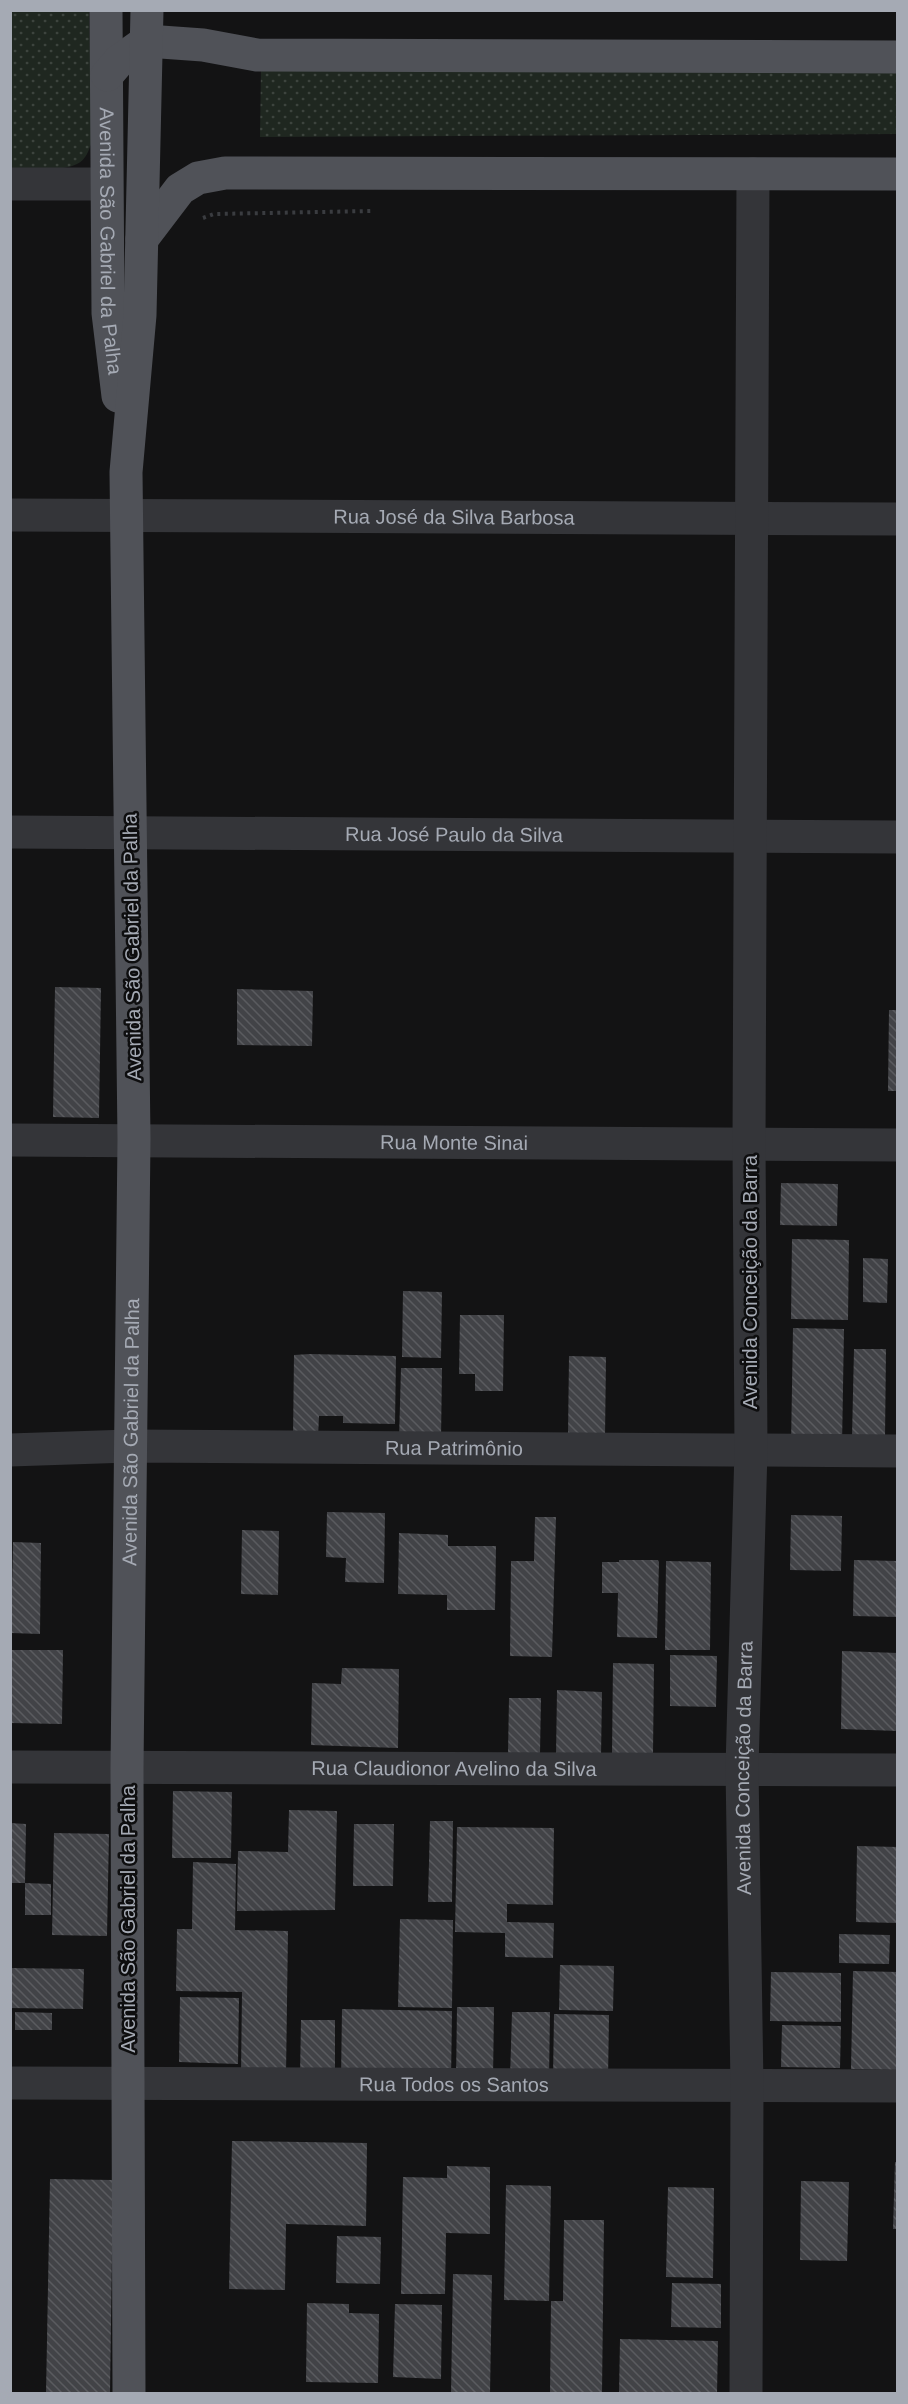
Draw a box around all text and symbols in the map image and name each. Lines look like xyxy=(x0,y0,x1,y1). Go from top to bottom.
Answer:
street label: Avenida São Gabriel da Palha xyxy=(96,107,126,377)
street label: Rua José da Silva Barbosa xyxy=(333,505,576,529)
street label: Avenida São Gabriel da Palha xyxy=(119,812,145,1081)
street label: Rua José Paulo da Silva xyxy=(345,823,564,846)
street label: Rua Monte Sinai xyxy=(380,1131,528,1154)
street label: Avenida Conceição da Barra xyxy=(739,1154,761,1409)
street label: Avenida São Gabriel da Palha xyxy=(118,1297,143,1566)
street label: Rua Patrimônio xyxy=(385,1437,523,1460)
street label: Avenida Conceição da Barra xyxy=(731,1640,757,1895)
street label: Rua Claudionor Avelino da Silva xyxy=(311,1757,598,1780)
street label: Avenida São Gabriel da Palha xyxy=(117,1784,139,2053)
street label: Rua Todos os Santos xyxy=(359,2073,549,2096)

